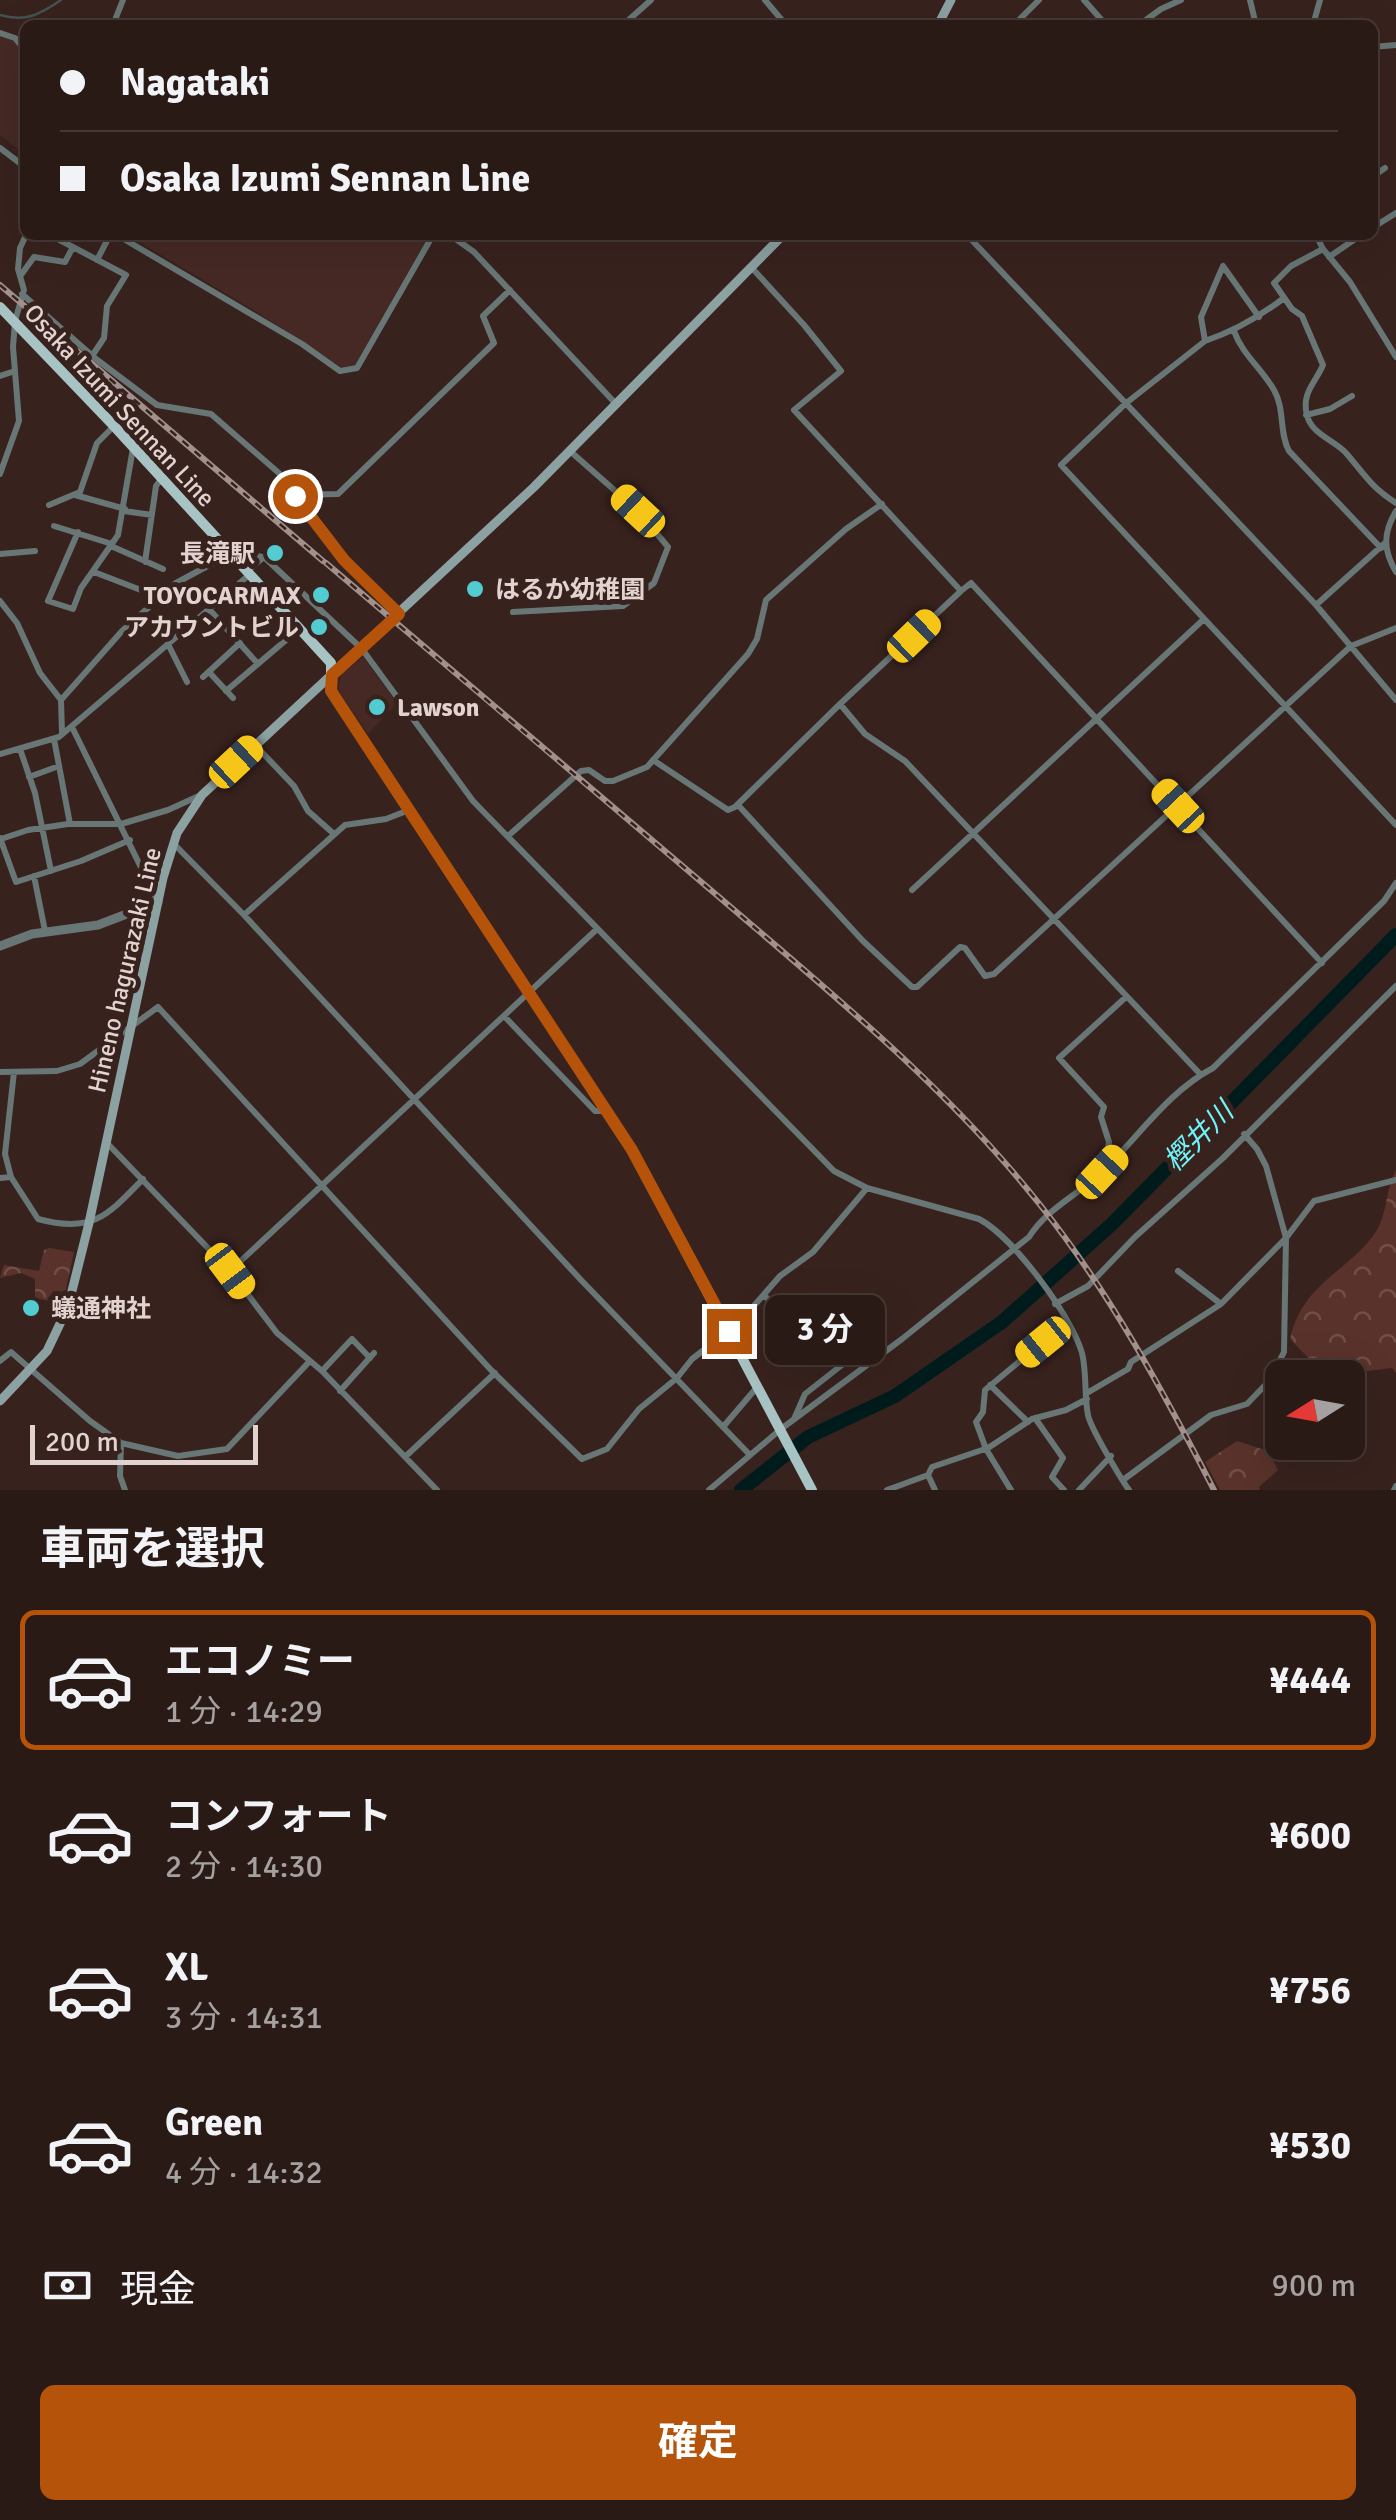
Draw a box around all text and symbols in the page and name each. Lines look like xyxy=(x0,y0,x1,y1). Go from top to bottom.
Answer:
text: Nagataki xyxy=(120,59,270,106)
text: Osaka Izumi Sennan Line xyxy=(120,155,530,202)
street label: Osaka Izumi Sennan Line xyxy=(18,297,222,513)
route start xyxy=(273,474,318,519)
car xyxy=(606,480,670,542)
place label: 長滝駅 xyxy=(180,538,255,569)
marker: 長滝駅 xyxy=(264,542,286,564)
place label: はるか幼稚園 xyxy=(495,574,645,605)
marker: はるか幼稚園 xyxy=(464,578,486,600)
place label: TOYOCARMAX xyxy=(144,580,302,611)
marker: TOYOCARMAX xyxy=(310,584,332,606)
car xyxy=(882,604,946,668)
place label: アカウントビル xyxy=(124,612,299,643)
marker: アカウントビル xyxy=(308,616,330,638)
place label: Lawson xyxy=(397,692,479,723)
marker: Lawson xyxy=(366,696,388,718)
car xyxy=(204,731,268,793)
car xyxy=(1147,774,1209,838)
street label: Hineno hagurazaki Line xyxy=(81,844,168,1096)
water label: 樫井川 xyxy=(1157,1093,1243,1178)
car xyxy=(1071,1140,1133,1204)
car xyxy=(200,1238,260,1304)
place label: 蟻通神社 xyxy=(51,1293,151,1324)
callout: 3 分 xyxy=(764,1296,884,1366)
marker: 蟻通神社 xyxy=(20,1297,42,1319)
route end xyxy=(707,1309,752,1354)
text: 3 分 xyxy=(797,1310,853,1349)
car xyxy=(1010,1311,1076,1373)
north arrow xyxy=(1265,1360,1365,1460)
map controls xyxy=(1265,1360,1365,1460)
scale bar xyxy=(30,1420,258,1464)
text: 200 m xyxy=(45,1425,119,1459)
text: 車両を選択 xyxy=(40,1522,265,1577)
icon: car xyxy=(45,1635,135,1725)
text: エコノミー xyxy=(165,1638,355,1685)
text: ¥444 xyxy=(1269,1657,1351,1704)
text: 1 分 · 14:29 xyxy=(165,1692,323,1731)
icon: car xyxy=(45,1790,135,1880)
text: コンフォート xyxy=(165,1793,392,1840)
text: ¥600 xyxy=(1269,1812,1351,1859)
text: 2 分 · 14:30 xyxy=(165,1847,323,1886)
text: XL xyxy=(165,1944,208,1991)
icon: car xyxy=(45,1945,135,2035)
text: ¥756 xyxy=(1269,1967,1351,2014)
text: 3 分 · 14:31 xyxy=(165,1998,323,2037)
text: Green xyxy=(165,2099,263,2146)
icon: car xyxy=(45,2100,135,2190)
text: ¥530 xyxy=(1269,2122,1351,2169)
text: 4 分 · 14:32 xyxy=(165,2153,323,2192)
icon: cash xyxy=(40,2258,95,2313)
text: 現金 xyxy=(120,2266,196,2313)
text: 900 m xyxy=(1272,2266,1356,2305)
button: 確定 xyxy=(40,2385,1356,2500)

